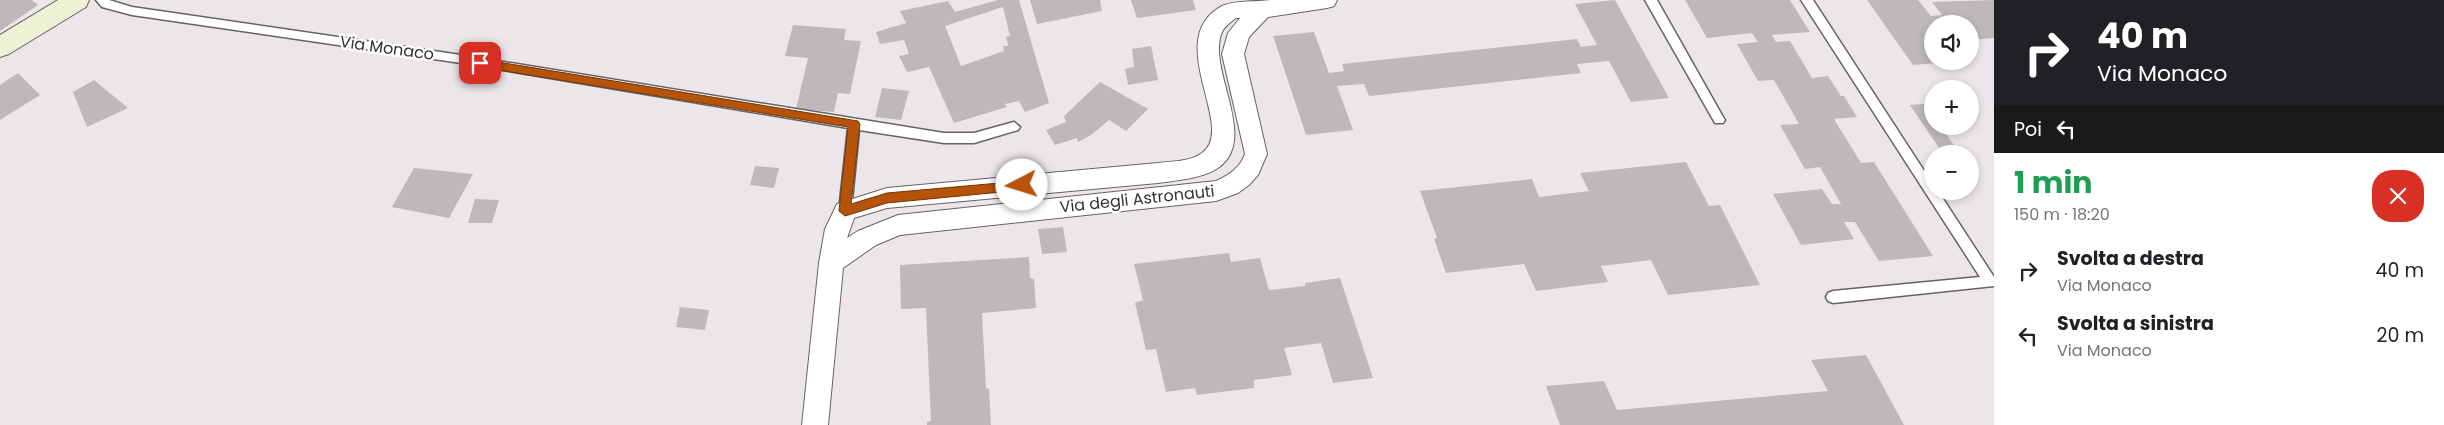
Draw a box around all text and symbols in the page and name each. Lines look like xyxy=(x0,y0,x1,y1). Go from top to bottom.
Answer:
text: 40 m xyxy=(2097,11,2188,60)
map controls xyxy=(1924,15,1979,200)
button: sound xyxy=(1924,15,1979,70)
icon: right xyxy=(2014,20,2079,85)
street label: Via Monaco xyxy=(338,30,436,66)
pin xyxy=(459,42,501,84)
icon: arrive xyxy=(466,49,494,77)
text: Via Monaco xyxy=(2097,58,2227,89)
button: + xyxy=(1924,80,1979,135)
icon: left xyxy=(2052,115,2080,143)
text: Poi xyxy=(2014,116,2042,143)
button: − xyxy=(1924,145,1979,200)
position arrow xyxy=(995,158,1047,210)
text: 1 min xyxy=(2014,161,2092,204)
button: close xyxy=(2372,170,2424,222)
street label: Via degli Astronauti xyxy=(1058,179,1216,219)
text: 150 m · 18:20 xyxy=(2014,203,2110,226)
text: Svolta a destra xyxy=(2057,245,2204,272)
icon: right xyxy=(2014,257,2042,285)
text: 40 m xyxy=(2375,257,2424,284)
text: Via Monaco xyxy=(2057,274,2152,297)
text: Svolta a sinistra xyxy=(2057,310,2214,337)
icon: left xyxy=(2014,322,2042,350)
text: 20 m xyxy=(2376,322,2424,349)
text: Via Monaco xyxy=(2057,339,2152,362)

